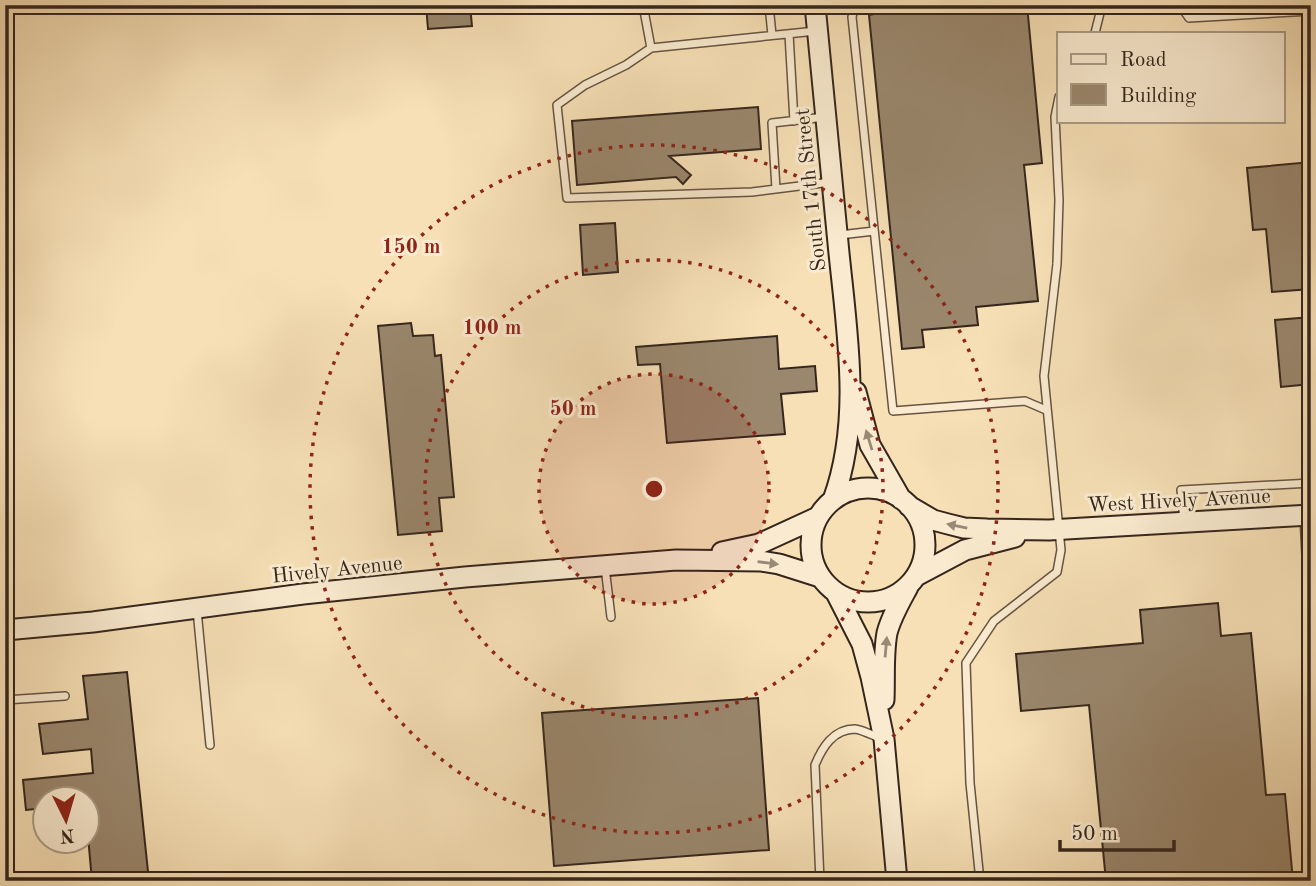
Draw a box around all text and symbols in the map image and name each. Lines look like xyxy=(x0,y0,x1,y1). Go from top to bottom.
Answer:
legend xyxy=(1057,32,1284,122)
text: Road xyxy=(1120,50,1167,71)
text: Building xyxy=(1120,86,1197,107)
street label: South 17th Street xyxy=(792,107,831,272)
text: 150 m xyxy=(381,237,441,258)
text: 100 m xyxy=(462,318,522,339)
text: 50 m xyxy=(549,399,597,420)
one-way arrow xyxy=(863,430,873,451)
centre of rings xyxy=(642,477,666,501)
street label: West Hively Avenue xyxy=(1087,486,1271,517)
one-way arrow xyxy=(946,520,968,531)
street label: Hively Avenue xyxy=(271,553,404,588)
one-way arrow xyxy=(757,557,779,568)
one-way arrow xyxy=(881,635,892,657)
north arrow xyxy=(32,784,102,854)
scale bar xyxy=(1060,809,1174,853)
text: N xyxy=(59,824,75,845)
text: 50 m xyxy=(1071,824,1118,845)

